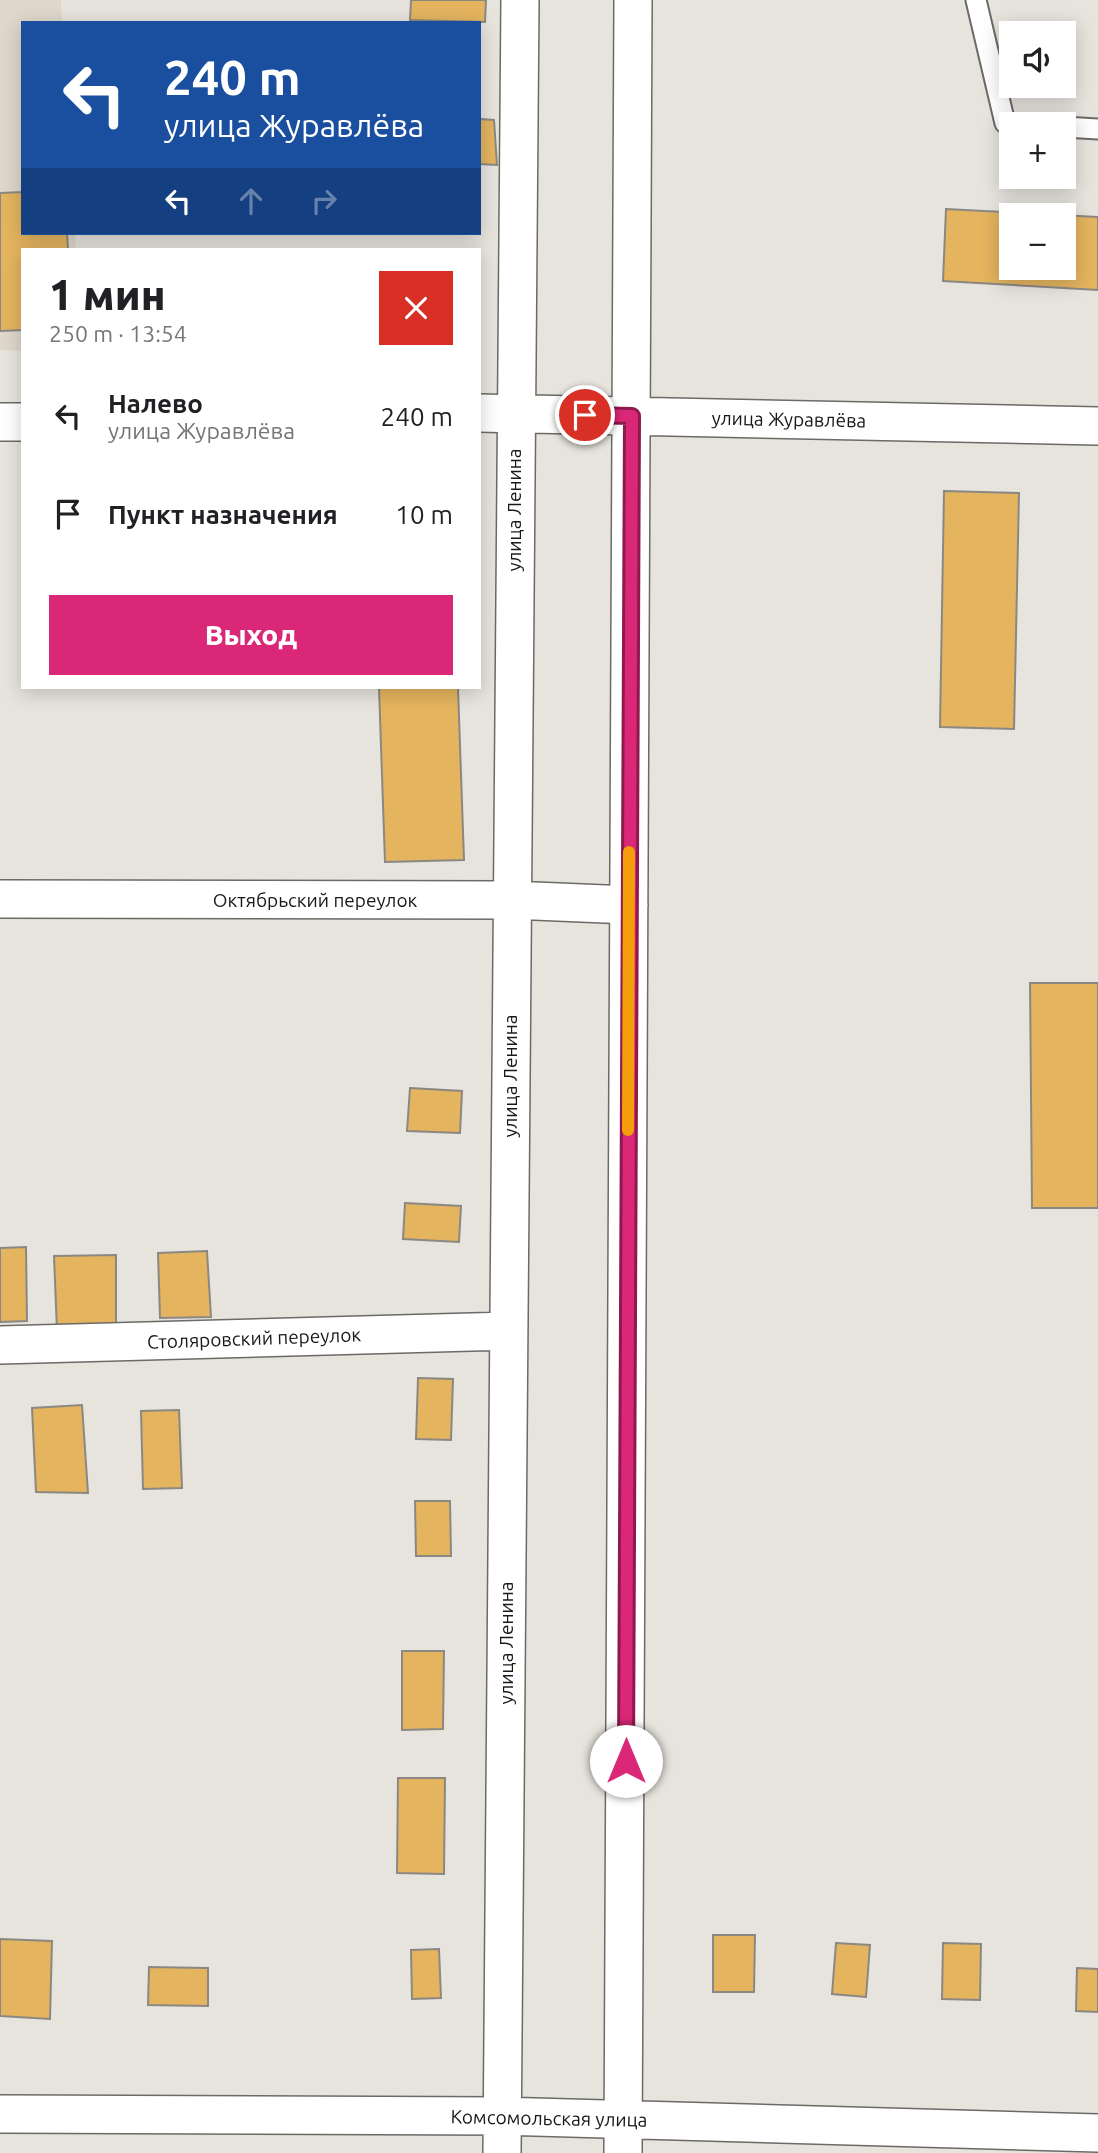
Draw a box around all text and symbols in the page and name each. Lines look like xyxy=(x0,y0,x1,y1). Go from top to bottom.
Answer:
map controls xyxy=(999,21,1076,280)
button: sound xyxy=(999,21,1076,98)
icon: left xyxy=(49,49,140,140)
text: 240 m xyxy=(164,49,301,104)
text: улица Журавлёва xyxy=(164,107,424,143)
button: + xyxy=(999,112,1076,189)
icon: left xyxy=(159,182,197,220)
icon: ahead xyxy=(232,182,270,220)
icon: right xyxy=(305,182,343,220)
button: − xyxy=(999,203,1076,280)
text: 1 мин xyxy=(49,271,166,318)
button: close xyxy=(379,271,453,345)
text: 250 m · 13:54 xyxy=(49,321,187,346)
pin xyxy=(555,385,615,445)
text: Налево xyxy=(108,389,203,418)
icon: arrive xyxy=(566,396,604,434)
icon: left xyxy=(49,397,87,435)
text: 240 m xyxy=(381,402,453,431)
street label: улица Журавлёва xyxy=(712,407,866,431)
text: улица Журавлёва xyxy=(108,418,295,443)
street label: улица Ленина xyxy=(503,448,525,572)
icon: arrive xyxy=(49,495,87,533)
text: Пункт назначения xyxy=(108,500,338,529)
text: 10 m xyxy=(395,500,453,529)
button: Выход xyxy=(49,595,453,675)
street label: Октябрьский переулок xyxy=(213,889,418,911)
street label: улица Ленина xyxy=(499,1014,521,1138)
street label: Столяровский переулок xyxy=(147,1323,362,1353)
street label: улица Ленина xyxy=(495,1581,517,1705)
position arrow xyxy=(589,1724,663,1798)
street label: Комсомольская улица xyxy=(450,2105,648,2131)

